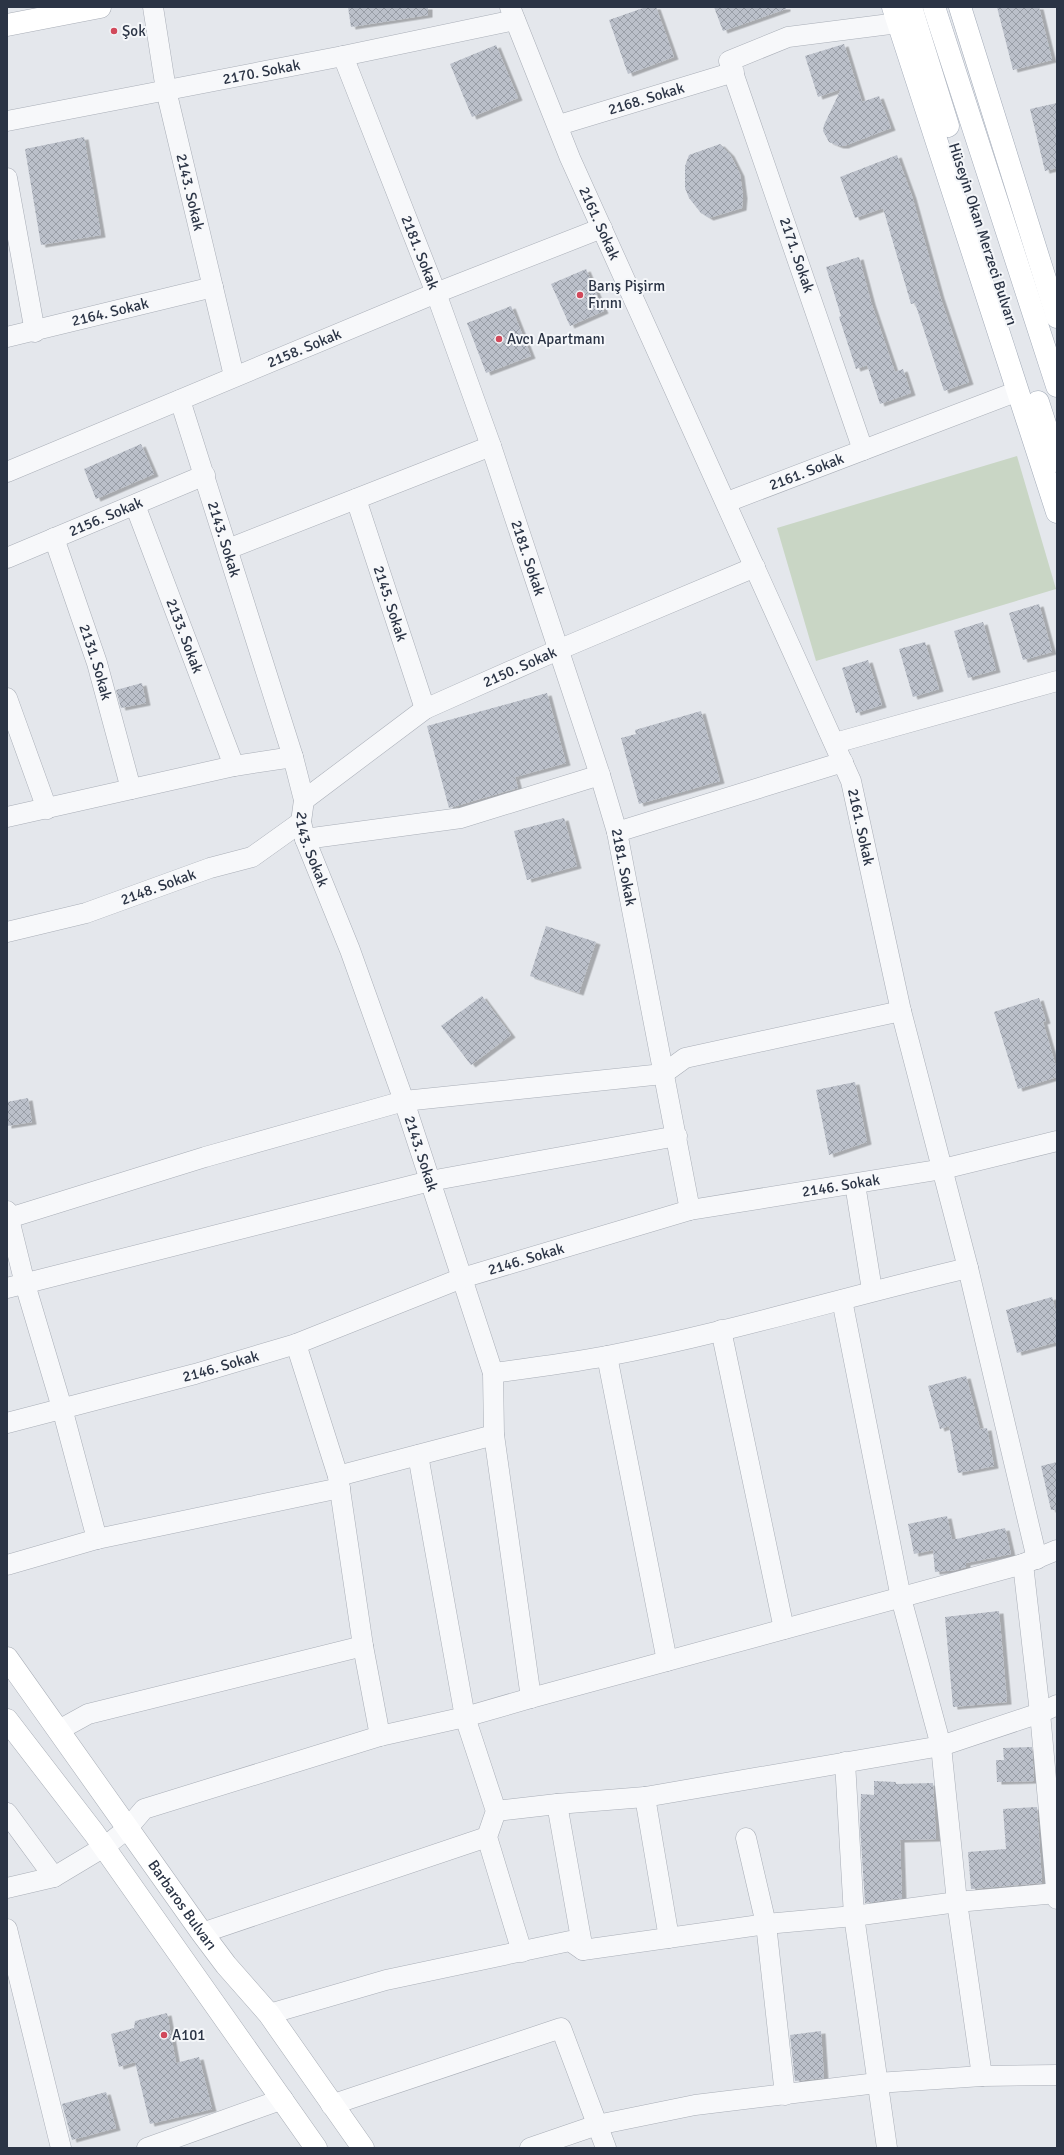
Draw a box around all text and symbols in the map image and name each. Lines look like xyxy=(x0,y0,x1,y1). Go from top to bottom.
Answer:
place label: Şok xyxy=(122,22,146,40)
marker: Şok xyxy=(109,26,119,36)
street label: 2170. Sokak xyxy=(221,55,302,88)
street label: 2168. Sokak xyxy=(606,78,687,119)
street label: Hüseyin Okan Merzeci Bulvarı xyxy=(945,140,1021,328)
street label: 2143. Sokak xyxy=(172,152,208,233)
street label: 2161. Sokak xyxy=(575,184,624,263)
street label: 2181. Sokak xyxy=(397,213,443,293)
street label: 2171. Sokak xyxy=(776,215,818,295)
place label: Barış Pişirm Fırını xyxy=(588,277,665,312)
marker: Barış Pişirm Fırını xyxy=(575,290,585,300)
street label: 2164. Sokak xyxy=(70,294,151,330)
street label: 2158. Sokak xyxy=(264,324,344,371)
place label: Avcı Apartmanı xyxy=(507,330,605,348)
marker: Avcı Apartmanı xyxy=(494,334,504,344)
street label: 2161. Sokak xyxy=(767,449,847,494)
street label: 2156. Sokak xyxy=(66,493,146,540)
street label: 2143. Sokak xyxy=(204,499,245,580)
street label: 2181. Sokak xyxy=(507,518,549,598)
street label: 2145. Sokak xyxy=(370,563,411,644)
street label: 2133. Sokak xyxy=(162,596,207,676)
street label: 2131. Sokak xyxy=(75,622,116,703)
street label: 2150. Sokak xyxy=(480,643,560,691)
street label: 2161. Sokak xyxy=(844,787,878,868)
street label: 2143. Sokak xyxy=(292,811,333,890)
street label: 2181. Sokak xyxy=(607,827,640,908)
street label: 2148. Sokak xyxy=(118,865,199,909)
street label: 2143. Sokak xyxy=(400,1113,442,1194)
street label: 2146. Sokak xyxy=(801,1170,881,1201)
street label: 2146. Sokak xyxy=(486,1239,567,1279)
street label: 2146. Sokak xyxy=(181,1346,261,1386)
street label: Barbaros Bulvarı xyxy=(144,1857,221,1954)
place label: A101 xyxy=(172,2026,205,2044)
marker: A101 xyxy=(159,2030,169,2040)

